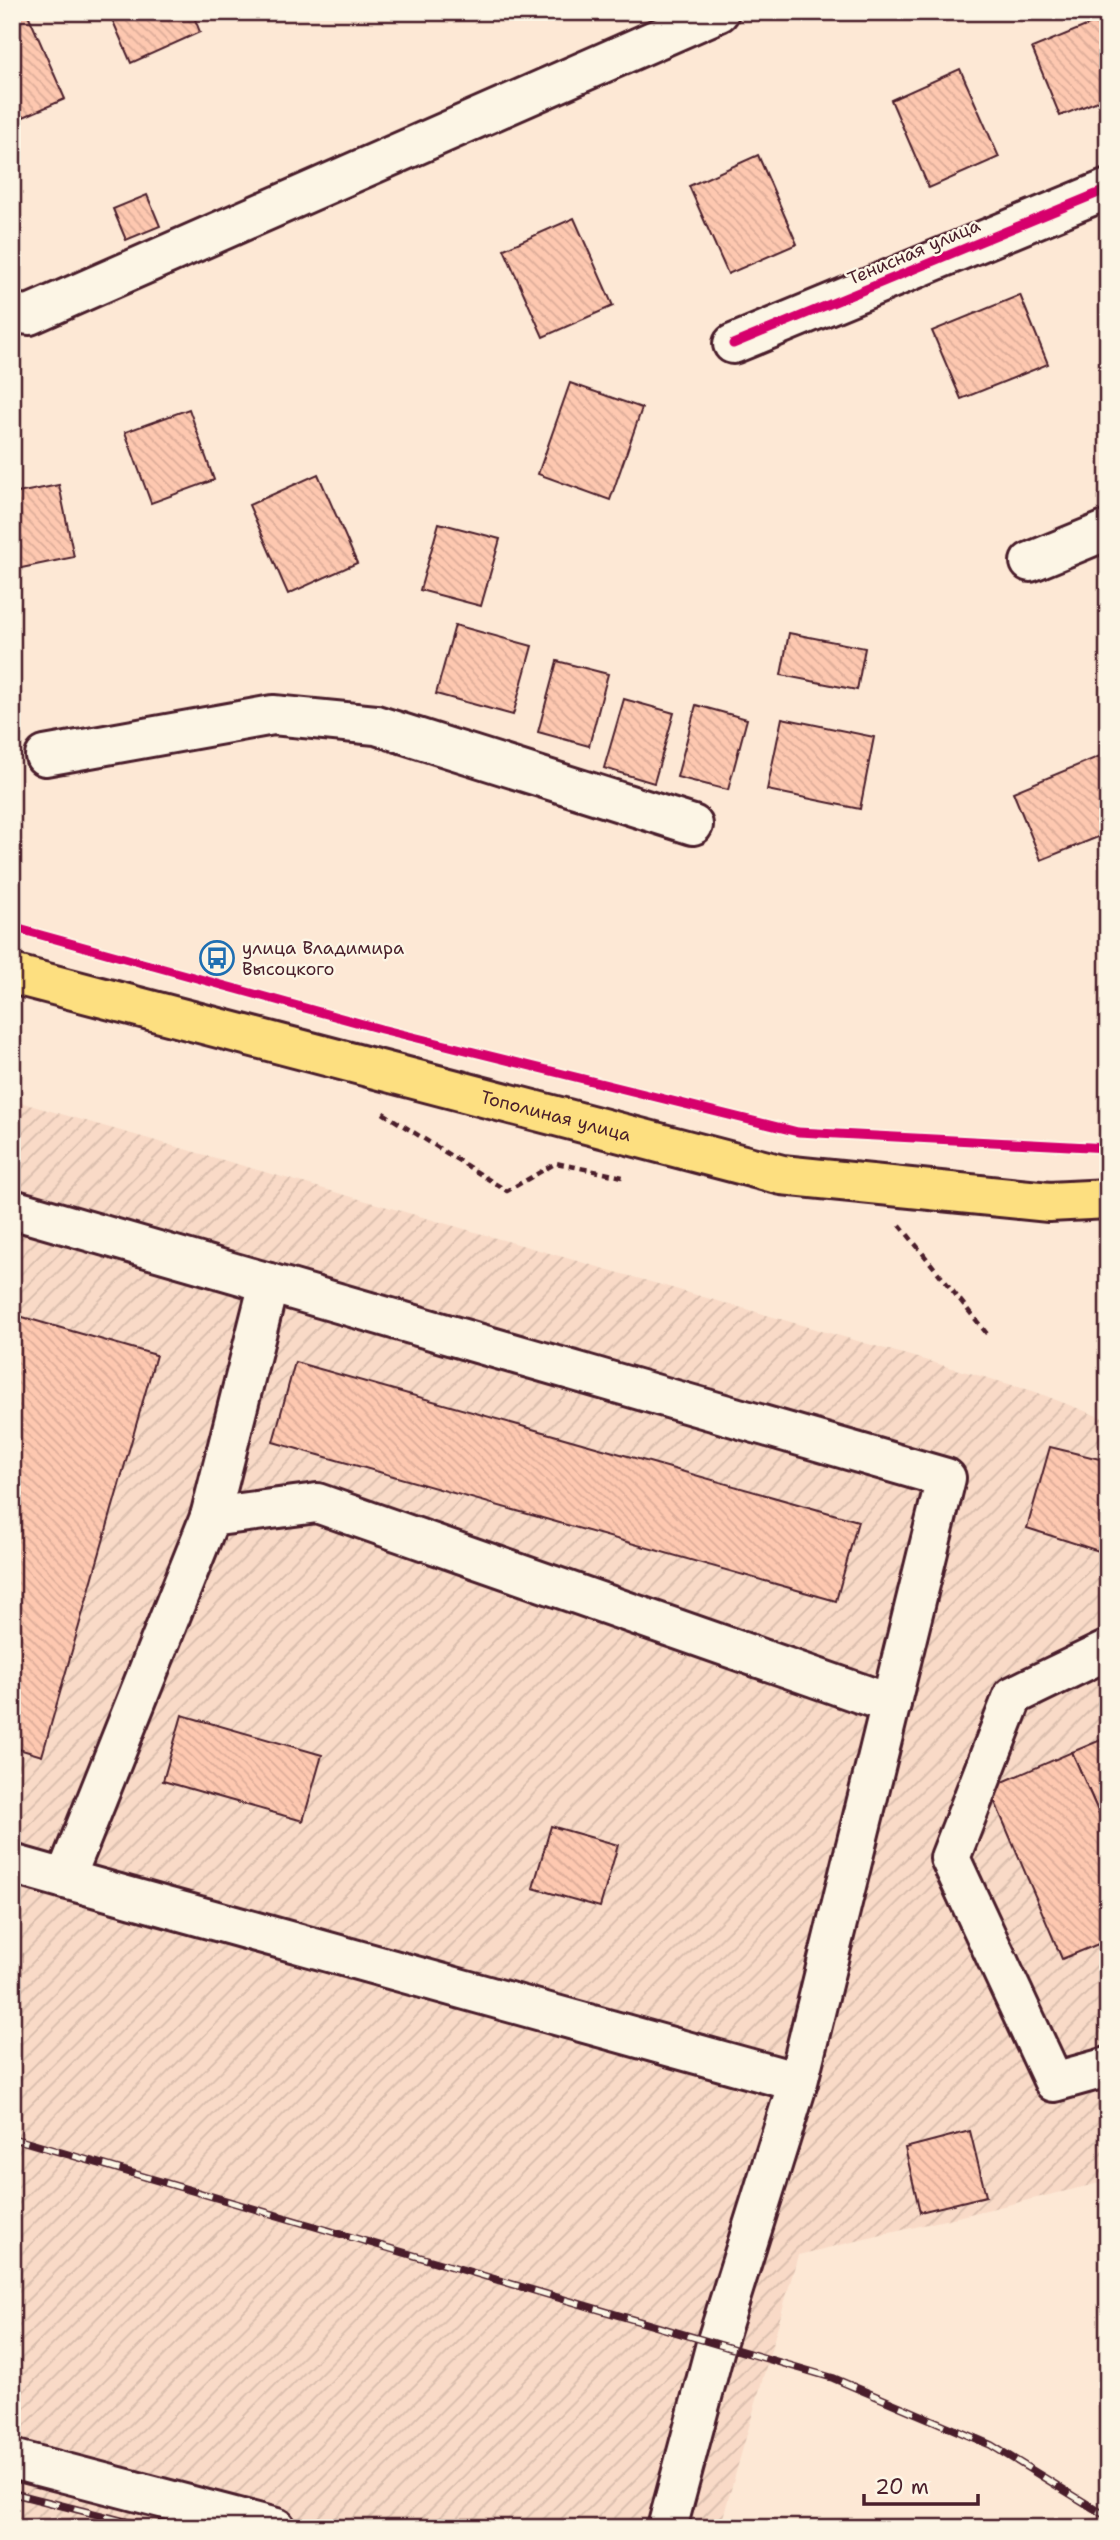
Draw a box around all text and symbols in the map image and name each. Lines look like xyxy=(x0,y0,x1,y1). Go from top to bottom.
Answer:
street label: Тенисная улица xyxy=(844,213,984,291)
place label: улица Владимира Высоцкого xyxy=(242,936,404,981)
bus stop icon: улица Владимира Высоцкого xyxy=(198,939,236,977)
street label: Тополиная улица xyxy=(478,1085,634,1147)
scale bar xyxy=(864,2463,978,2507)
text: 20 m xyxy=(875,2473,929,2501)

